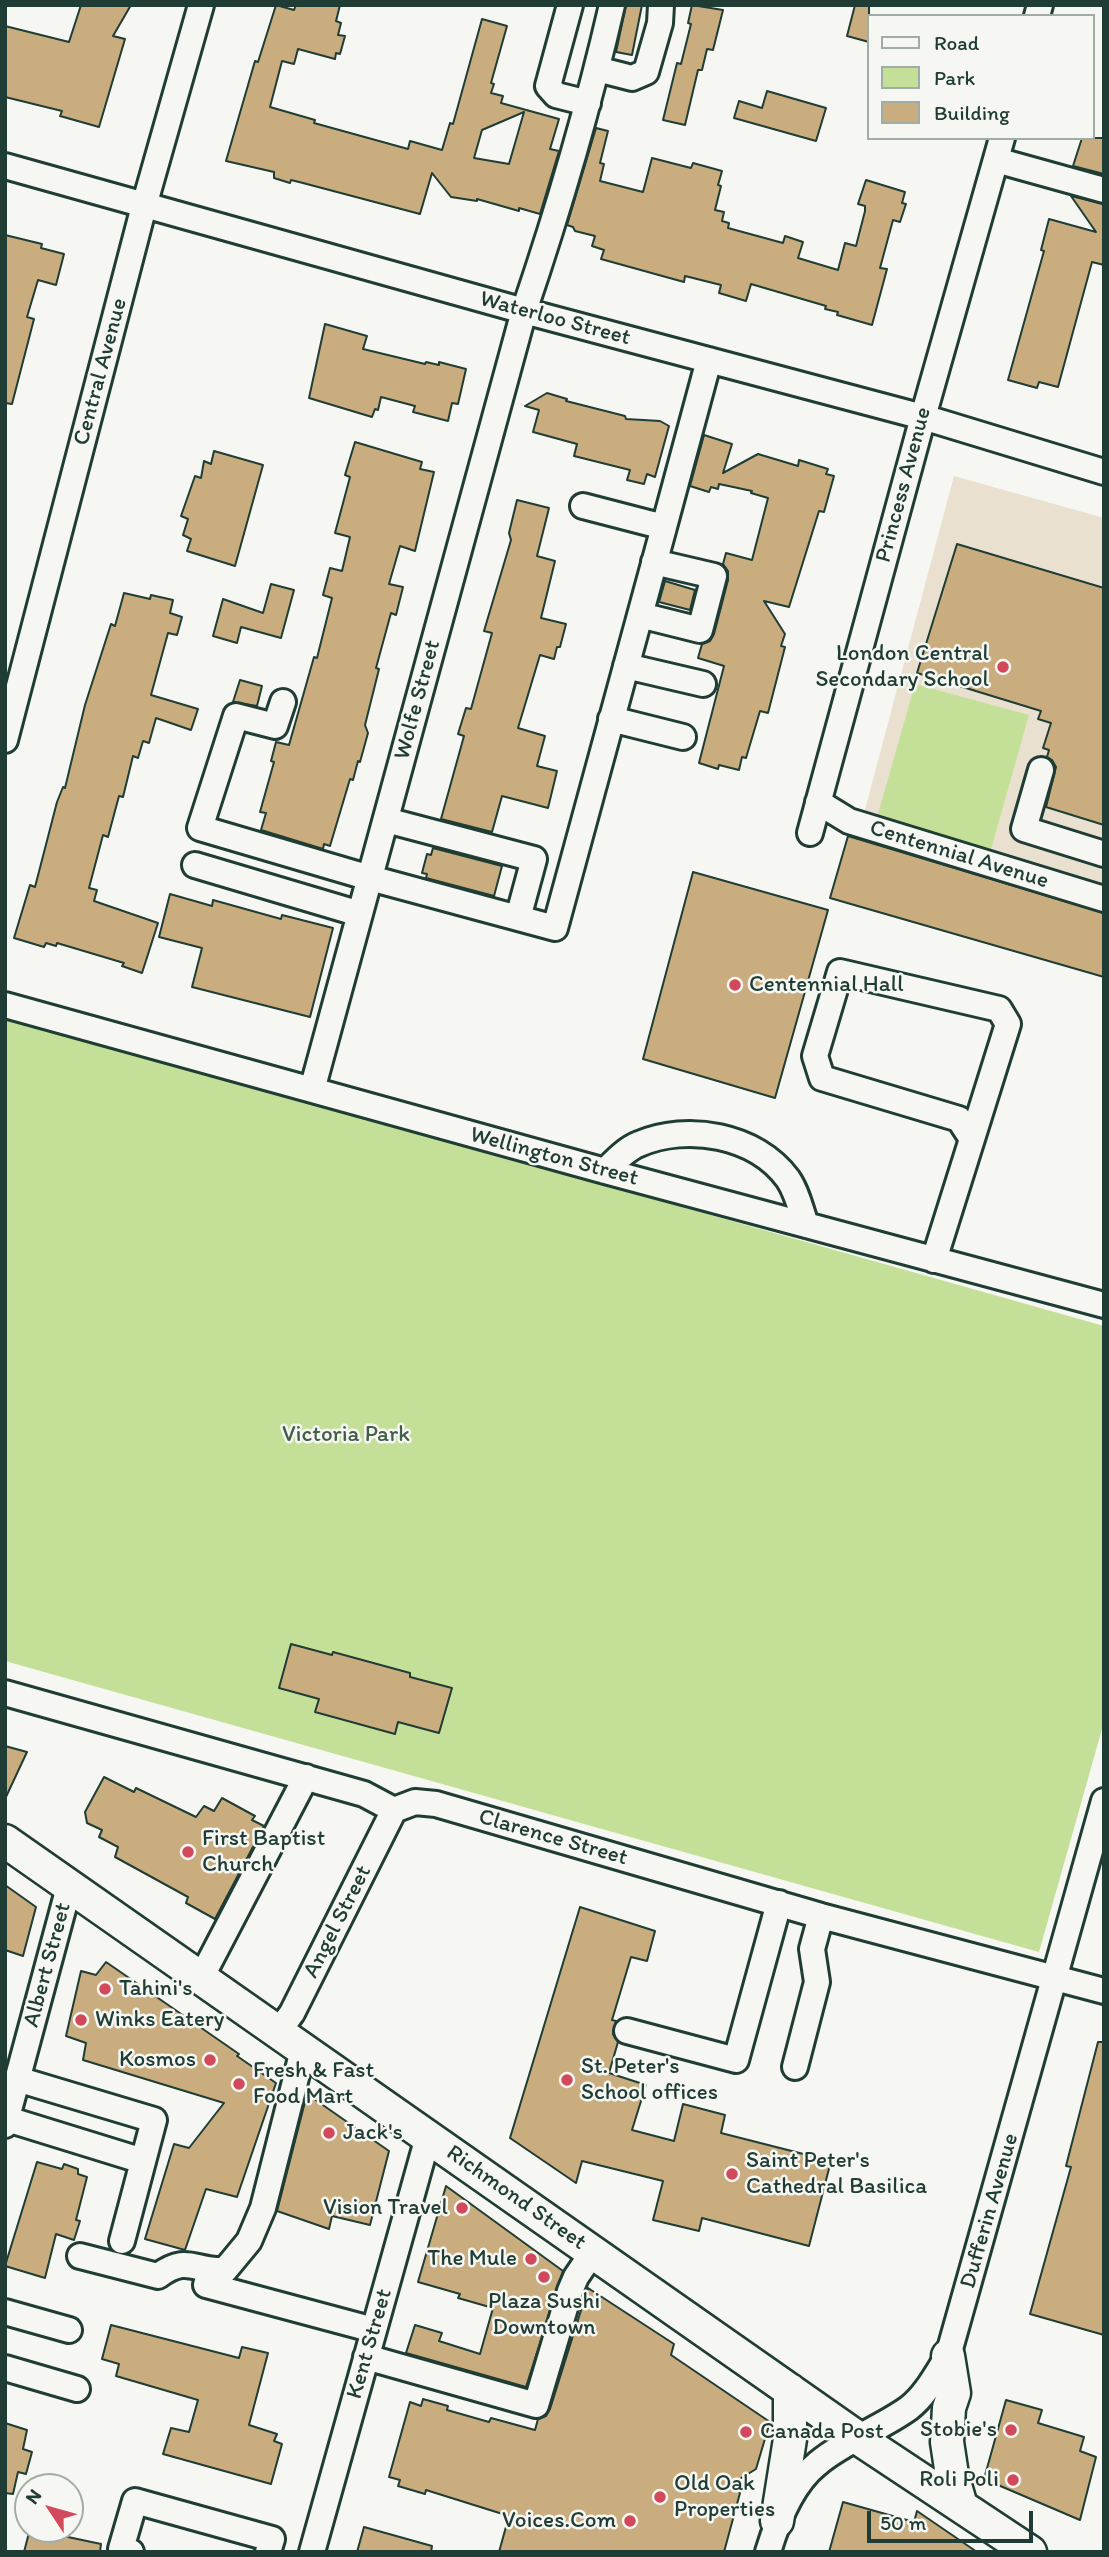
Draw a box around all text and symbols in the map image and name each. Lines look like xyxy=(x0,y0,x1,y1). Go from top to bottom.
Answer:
legend xyxy=(867,14,1095,140)
text: Road xyxy=(934,30,979,55)
text: Park xyxy=(934,65,975,90)
text: Building xyxy=(934,100,1010,125)
street label: Waterloo Street xyxy=(477,286,633,352)
street label: Central Avenue xyxy=(68,295,134,449)
street label: Princess Avenue xyxy=(870,404,938,566)
street label: Wolfe Street xyxy=(389,637,447,763)
place label: London Central Secondary School xyxy=(815,640,989,694)
marker: London Central Secondary School xyxy=(995,659,1011,675)
street label: Centennial Avenue xyxy=(866,815,1052,895)
place label: Centennial Hall xyxy=(749,971,904,999)
marker: Centennial Hall xyxy=(727,977,743,993)
street label: Wellington Street xyxy=(467,1121,641,1193)
park label: Victoria Park xyxy=(282,1421,410,1449)
street label: Clarence Street xyxy=(475,1804,631,1872)
place label: First Baptist Church xyxy=(202,1825,325,1879)
marker: First Baptist Church xyxy=(180,1844,196,1860)
street label: Angel Street xyxy=(298,1861,378,1983)
street label: Albert Street xyxy=(18,1900,78,2030)
place label: Tahini's xyxy=(119,1975,193,2003)
marker: Tahini's xyxy=(97,1981,113,1997)
place label: Winks Eatery xyxy=(95,2006,224,2034)
marker: Winks Eatery xyxy=(73,2012,89,2028)
place label: Kosmos xyxy=(119,2046,196,2074)
marker: Kosmos xyxy=(202,2052,218,2068)
place label: St. Peter's School offices xyxy=(581,2053,718,2107)
place label: Fresh & Fast Food Mart xyxy=(253,2057,374,2111)
marker: St. Peter's School offices xyxy=(559,2072,575,2088)
marker: Fresh & Fast Food Mart xyxy=(231,2076,247,2092)
place label: Jack's xyxy=(343,2119,403,2147)
marker: Jack's xyxy=(321,2125,337,2141)
street label: Dufferin Avenue xyxy=(955,2130,1025,2292)
street label: Richmond Street xyxy=(441,2139,591,2257)
place label: Saint Peter's Cathedral Basilica xyxy=(746,2147,927,2201)
marker: Saint Peter's Cathedral Basilica xyxy=(724,2166,740,2182)
place label: Vision Travel xyxy=(323,2194,448,2222)
marker: Vision Travel xyxy=(454,2200,470,2216)
place label: The Mule xyxy=(427,2245,517,2273)
marker: The Mule xyxy=(523,2251,539,2267)
marker: Plaza Sushi Downtown xyxy=(536,2269,552,2285)
street label: Kent Street xyxy=(341,2286,399,2402)
place label: Plaza Sushi Downtown xyxy=(488,2288,600,2342)
place label: Stobie's xyxy=(920,2416,997,2444)
place label: Canada Post xyxy=(760,2418,884,2446)
marker: Stobie's xyxy=(1003,2422,1019,2438)
marker: Canada Post xyxy=(738,2424,754,2440)
place label: Roli Poli xyxy=(919,2466,999,2494)
place label: Old Oak Properties xyxy=(674,2470,775,2524)
marker: Roli Poli xyxy=(1005,2472,1021,2488)
north arrow xyxy=(14,2473,84,2543)
text: N xyxy=(20,2485,46,2508)
marker: Old Oak Properties xyxy=(652,2489,668,2505)
scale bar xyxy=(871,2498,1037,2542)
place label: Voices.Com xyxy=(502,2507,616,2535)
text: 50 m xyxy=(880,2510,926,2535)
marker: Voices.Com xyxy=(622,2513,638,2529)

